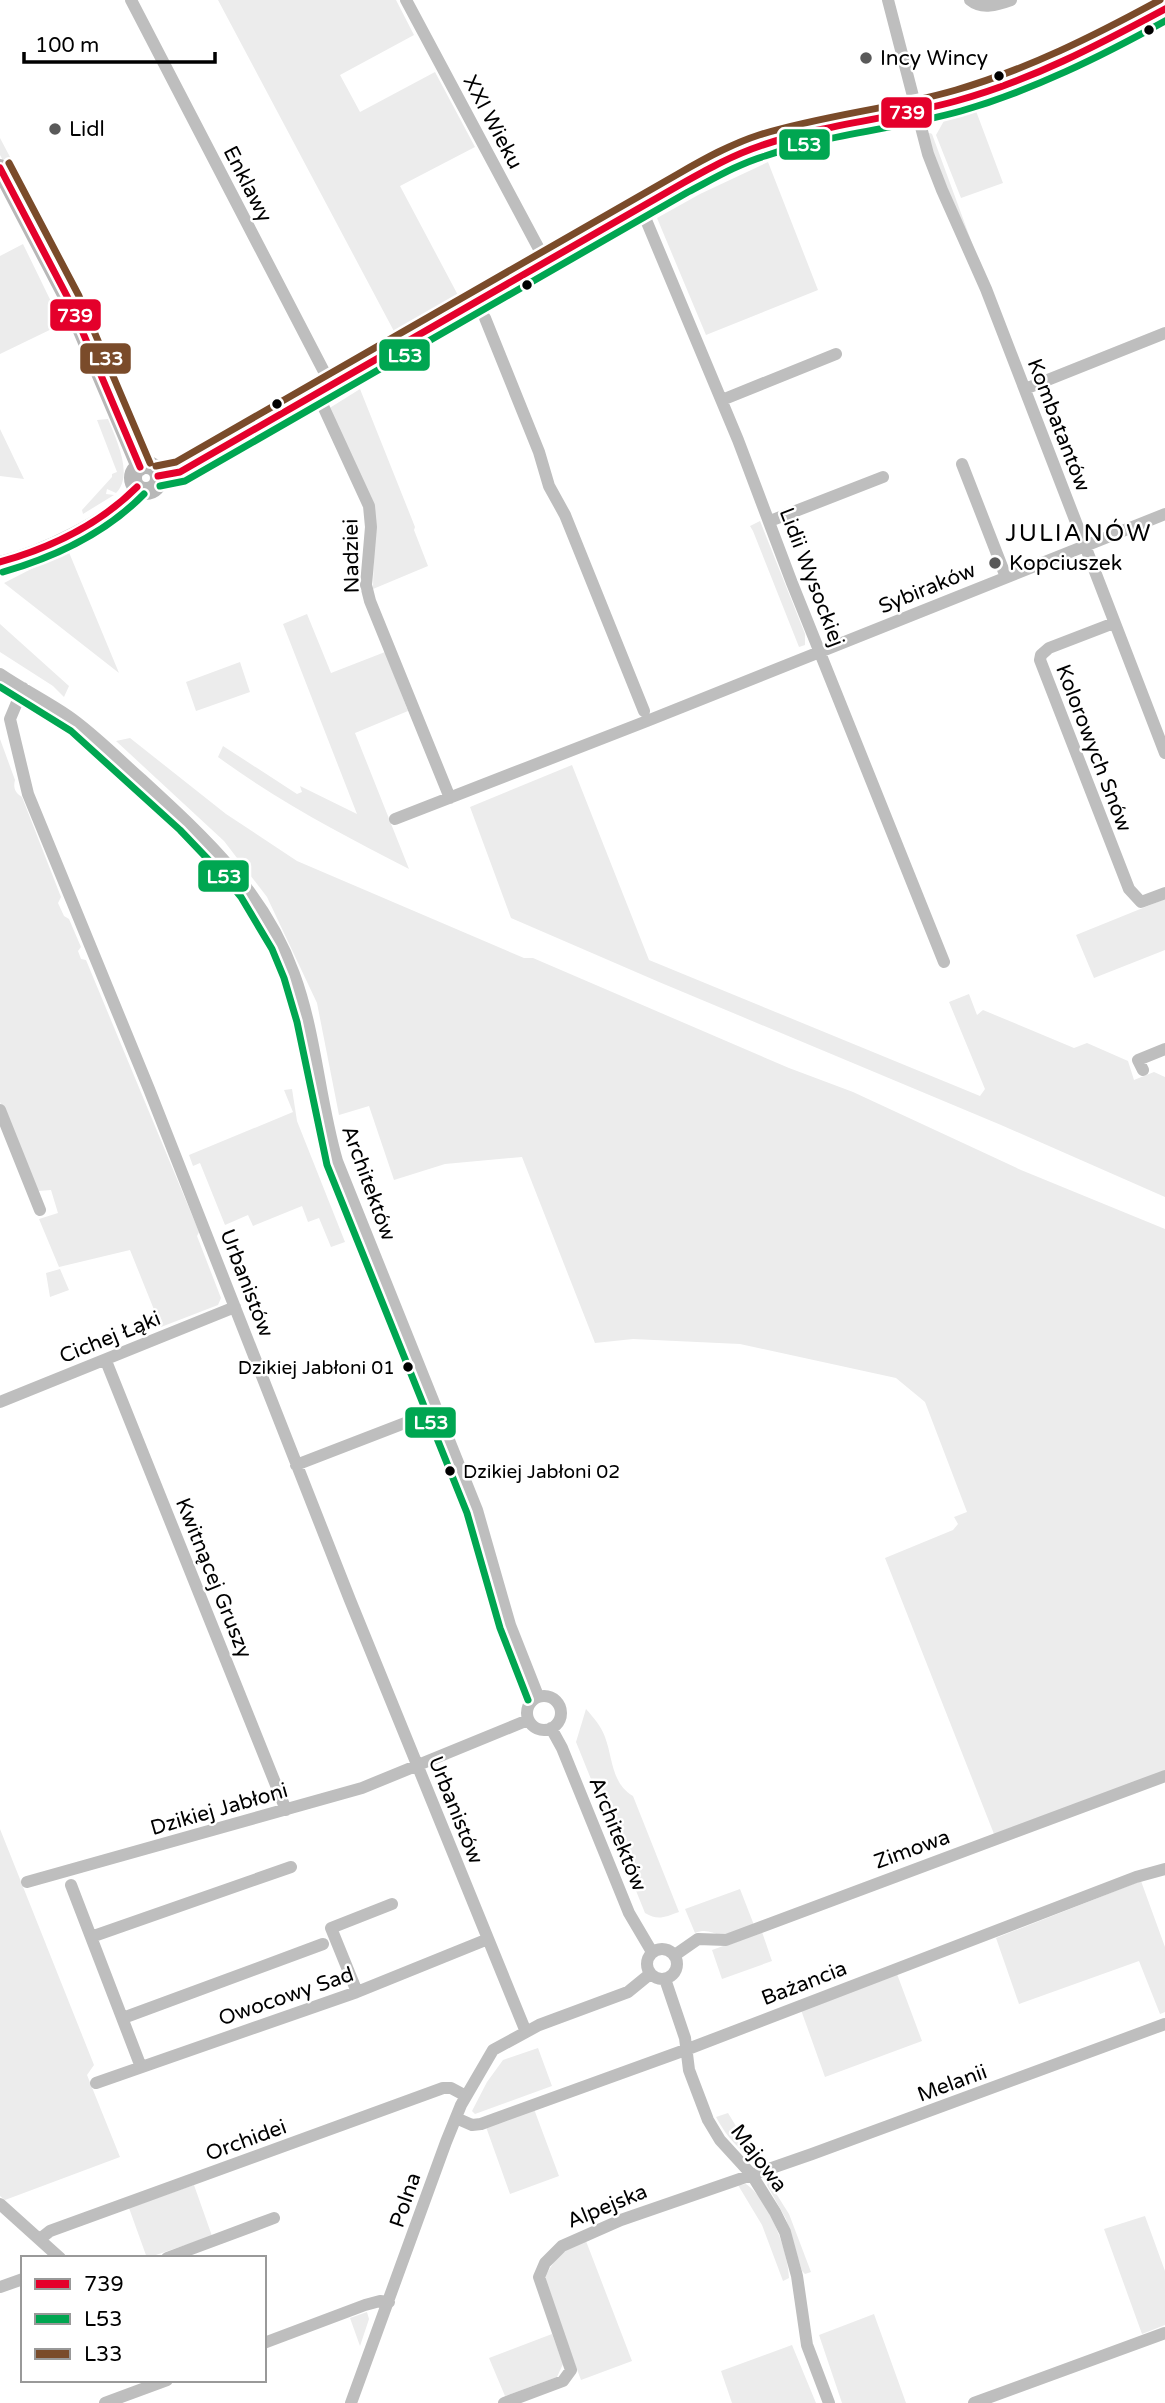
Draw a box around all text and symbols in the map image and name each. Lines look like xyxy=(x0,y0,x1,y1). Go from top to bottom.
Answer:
scale bar xyxy=(24,21,215,65)
unlabelled marker xyxy=(1142,23,1156,37)
text: 100 m xyxy=(35,33,99,58)
place label: Incy Wincy xyxy=(880,46,988,71)
marker: Incy Wincy xyxy=(858,50,874,66)
unlabelled marker xyxy=(992,69,1006,83)
street label: XXI Wieku xyxy=(457,71,528,173)
line badge: 739 xyxy=(880,96,933,129)
text: 739 xyxy=(889,102,925,124)
place label: Lidl xyxy=(69,117,105,142)
marker: Lidl xyxy=(47,121,63,137)
line badge: L53 xyxy=(778,128,831,161)
text: L53 xyxy=(787,134,821,156)
street label: Enklawy xyxy=(218,142,277,227)
unlabelled marker xyxy=(520,278,534,292)
line badge: 739 xyxy=(49,298,102,332)
text: 739 xyxy=(57,305,93,327)
line badge: L53 xyxy=(378,338,431,372)
line badge: L33 xyxy=(79,342,132,375)
text: L53 xyxy=(388,345,422,367)
text: L33 xyxy=(89,348,123,370)
street label: Kombatantów xyxy=(1022,355,1095,496)
unlabelled marker xyxy=(270,397,284,411)
street label: Lidii Wysockiej xyxy=(774,504,849,650)
street label: Nadziei xyxy=(338,518,365,594)
district label: JULIANÓW xyxy=(1006,518,1152,548)
place label: Kopciuszek xyxy=(1009,551,1122,576)
marker: Kopciuszek xyxy=(987,555,1003,571)
street label: Sybiraków xyxy=(875,558,980,619)
street label: Kolorowych Snów xyxy=(1050,661,1137,836)
line badge: L53 xyxy=(197,859,250,893)
text: L53 xyxy=(207,866,241,888)
street label: Architektów xyxy=(336,1122,401,1245)
street label: Urbanistów xyxy=(214,1226,279,1341)
street label: Cichej Łąki xyxy=(56,1306,164,1369)
place label: Dzikiej Jabłoni 01 xyxy=(238,1357,395,1379)
marker: Dzikiej Jabłoni 01 xyxy=(401,1360,415,1374)
line badge: L53 xyxy=(404,1406,457,1439)
text: L53 xyxy=(414,1412,448,1434)
place label: Dzikiej Jabłoni 02 xyxy=(463,1461,620,1483)
marker: Dzikiej Jabłoni 02 xyxy=(443,1464,457,1478)
street label: Kwitnącej Gruszy xyxy=(170,1494,257,1662)
street label: Urbanistów xyxy=(423,1753,489,1868)
street label: Architektów xyxy=(583,1773,652,1895)
street label: Dzikiej Jabłoni xyxy=(147,1778,291,1841)
street label: Zimowa xyxy=(871,1824,953,1875)
street label: Bażancia xyxy=(758,1956,851,2011)
street label: Owocowy Sad xyxy=(215,1962,357,2031)
street label: Melanii xyxy=(914,2059,990,2108)
street label: Orchidei xyxy=(202,2114,290,2167)
street label: Majowa xyxy=(725,2119,792,2197)
street label: Polna xyxy=(384,2169,426,2231)
street label: Alpejska xyxy=(563,2179,651,2234)
legend xyxy=(21,2256,266,2382)
text: 739 xyxy=(84,2272,124,2297)
text: L53 xyxy=(84,2307,122,2332)
text: L33 xyxy=(84,2342,122,2367)

